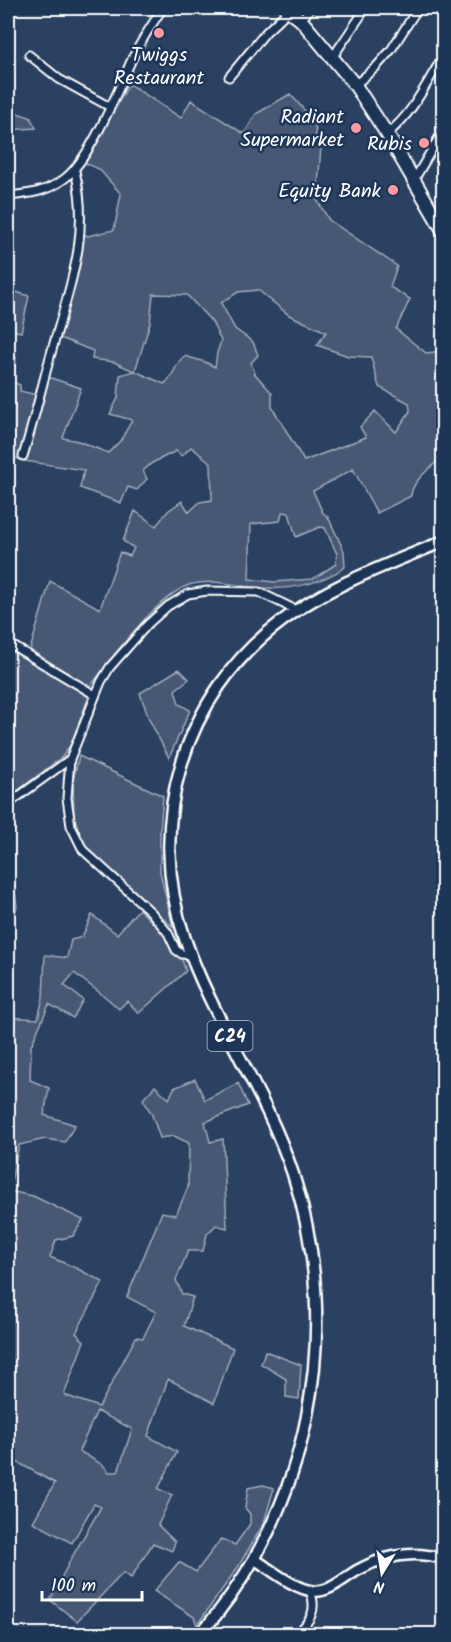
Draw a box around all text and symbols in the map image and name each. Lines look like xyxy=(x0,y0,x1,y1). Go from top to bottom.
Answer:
marker: Twiggs Restaurant xyxy=(152,26,166,40)
place label: Twiggs Restaurant xyxy=(114,40,204,95)
place label: Radiant Supermarket xyxy=(241,102,344,157)
marker: Radiant Supermarket xyxy=(349,121,363,135)
place label: Rubis xyxy=(367,129,412,161)
marker: Rubis xyxy=(417,136,431,150)
place label: Equity Bank xyxy=(278,176,382,208)
marker: Equity Bank xyxy=(386,183,400,197)
road number: C24 xyxy=(208,1021,252,1051)
north arrow xyxy=(352,1543,412,1603)
scale bar xyxy=(42,1564,142,1602)
text: 100 m xyxy=(51,1572,96,1601)
text: N xyxy=(372,1573,387,1599)

